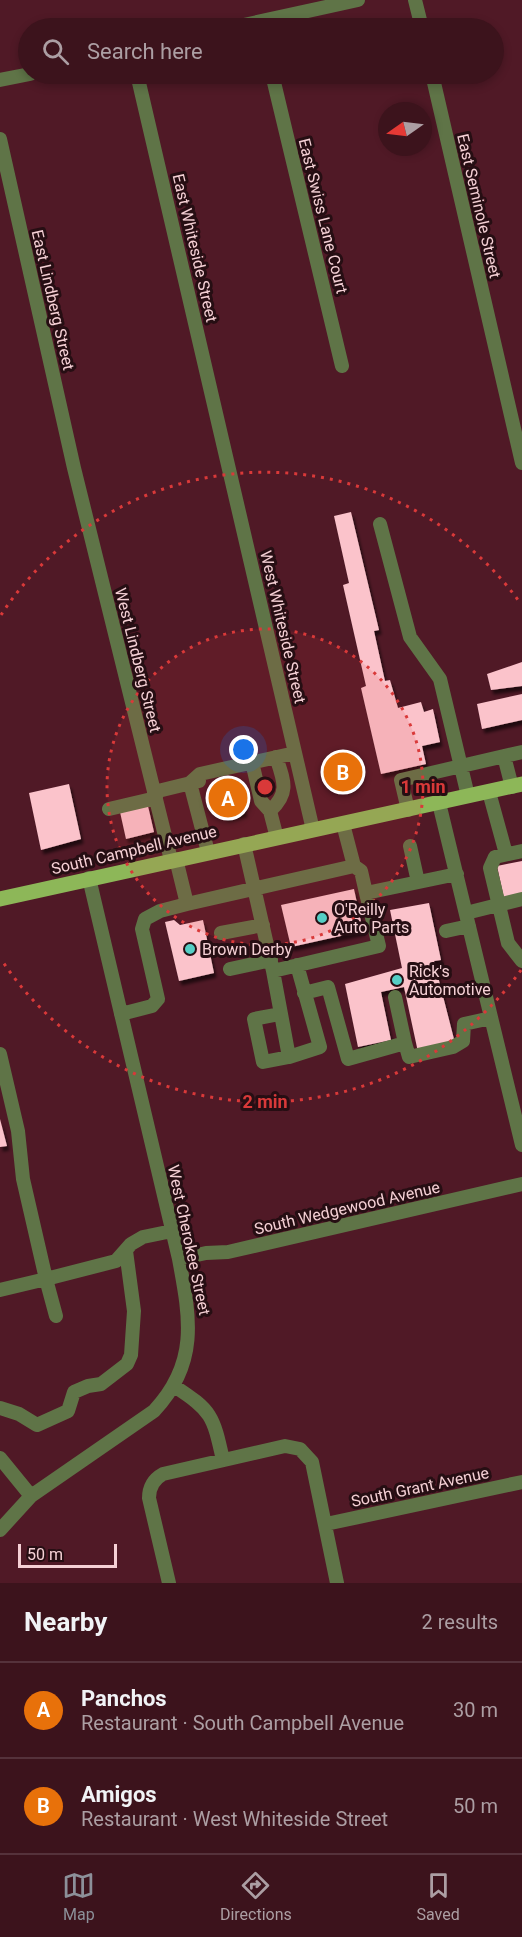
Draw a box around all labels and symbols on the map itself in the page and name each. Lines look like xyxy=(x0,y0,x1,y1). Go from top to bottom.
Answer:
north arrow xyxy=(378,102,432,156)
street label: East Seminole Street xyxy=(453,132,505,280)
street label: East Swiss Lane Court xyxy=(295,136,351,296)
street label: East Whiteside Street xyxy=(169,172,221,324)
street label: East Lindberg Street xyxy=(28,228,78,372)
street label: West Whiteside Street xyxy=(256,549,310,705)
street label: West Lindberg Street xyxy=(111,586,165,734)
your location xyxy=(229,735,258,764)
pin: B xyxy=(324,750,362,794)
pin: A xyxy=(208,776,248,820)
text: 1 min xyxy=(400,776,446,797)
centre of rings xyxy=(255,777,275,797)
street label: South Campbell Avenue xyxy=(49,822,219,878)
place label: O'Reilly Auto Parts xyxy=(334,900,409,937)
marker: O'Reilly Auto Parts xyxy=(315,911,329,925)
place label: Brown Derby xyxy=(202,940,292,959)
marker: Brown Derby xyxy=(183,942,197,956)
place label: Rick's Automotive xyxy=(409,962,491,999)
marker: Rick's Automotive xyxy=(390,973,404,987)
text: 2 min xyxy=(242,1091,288,1112)
street label: West Cherokee Street xyxy=(164,1163,214,1317)
street label: South Wedgewood Avenue xyxy=(252,1177,442,1239)
street label: South Grant Avenue xyxy=(349,1463,491,1511)
scale bar xyxy=(18,1541,117,1568)

